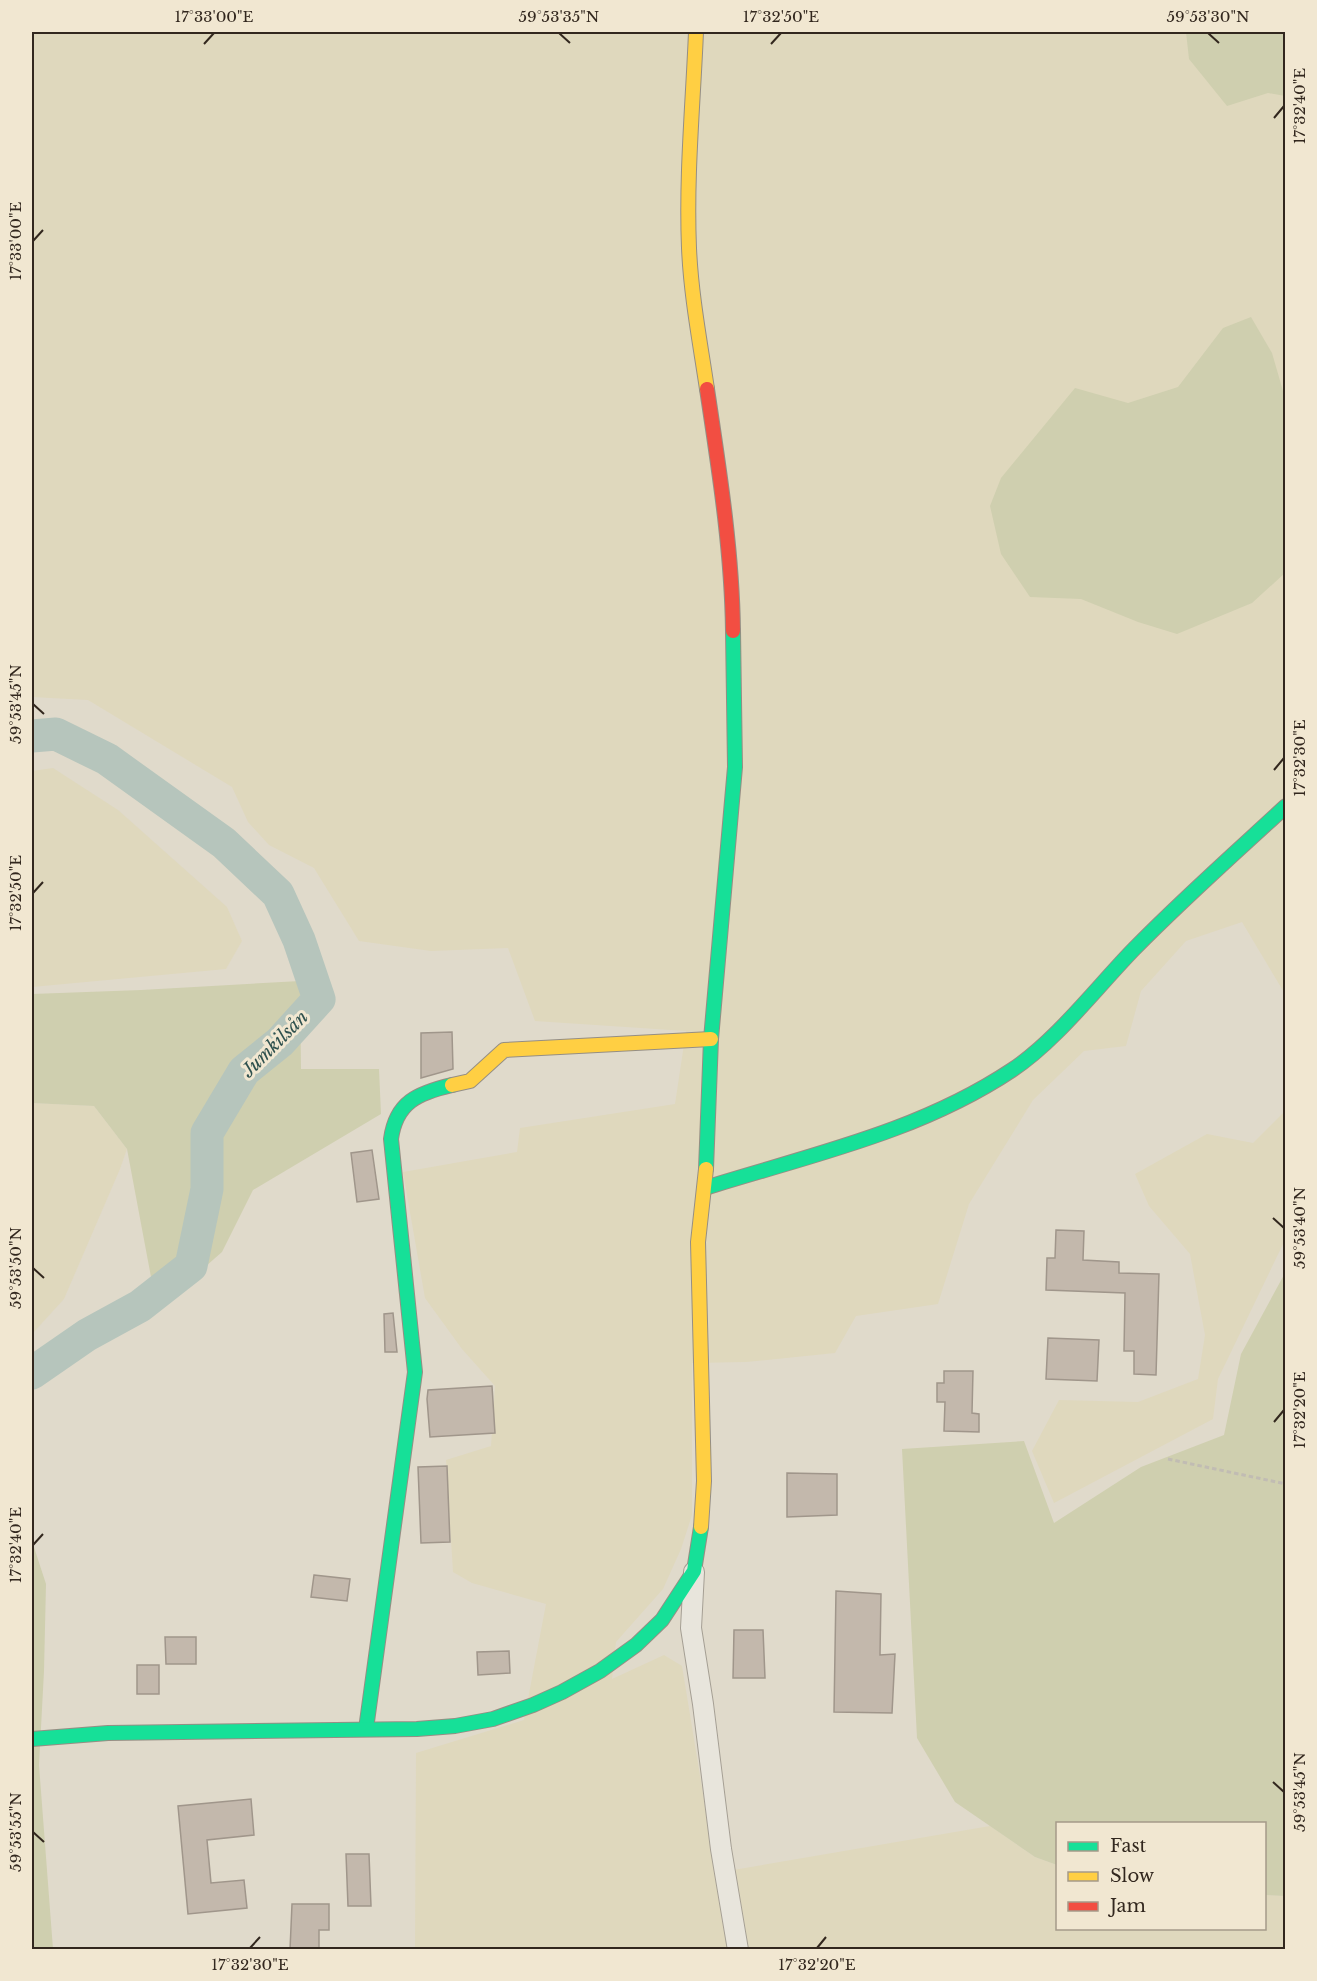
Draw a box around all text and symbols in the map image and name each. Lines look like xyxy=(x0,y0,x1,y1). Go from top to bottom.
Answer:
text: 17°33'00"E xyxy=(175,7,254,26)
text: 59°53'35"N xyxy=(519,7,599,26)
text: 17°32'50"E xyxy=(743,7,819,26)
text: 59°53'30"N xyxy=(1166,7,1250,26)
text: 17°32'40"E xyxy=(1290,68,1309,144)
text: 17°33'00"E xyxy=(6,201,25,280)
text: 59°53'45"N xyxy=(6,664,25,744)
text: 17°32'30"E xyxy=(1290,719,1309,797)
text: 17°32'50"E xyxy=(6,855,25,931)
water label: Jumkilsån xyxy=(236,1006,313,1083)
text: 59°53'40"N xyxy=(1290,1187,1309,1269)
text: 59°53'50"N xyxy=(6,1227,25,1309)
text: 17°32'20"E xyxy=(1290,1371,1309,1449)
text: 17°32'40"E xyxy=(6,1507,25,1583)
text: 59°53'45"N xyxy=(1290,1752,1309,1832)
text: 59°53'55"N xyxy=(6,1792,25,1872)
legend xyxy=(1056,1822,1266,1930)
text: Fast xyxy=(1110,1835,1147,1857)
text: Slow xyxy=(1110,1865,1155,1887)
text: Jam xyxy=(1108,1895,1146,1917)
text: 17°32'30"E xyxy=(211,1955,289,1974)
text: 17°32'20"E xyxy=(778,1955,856,1974)

